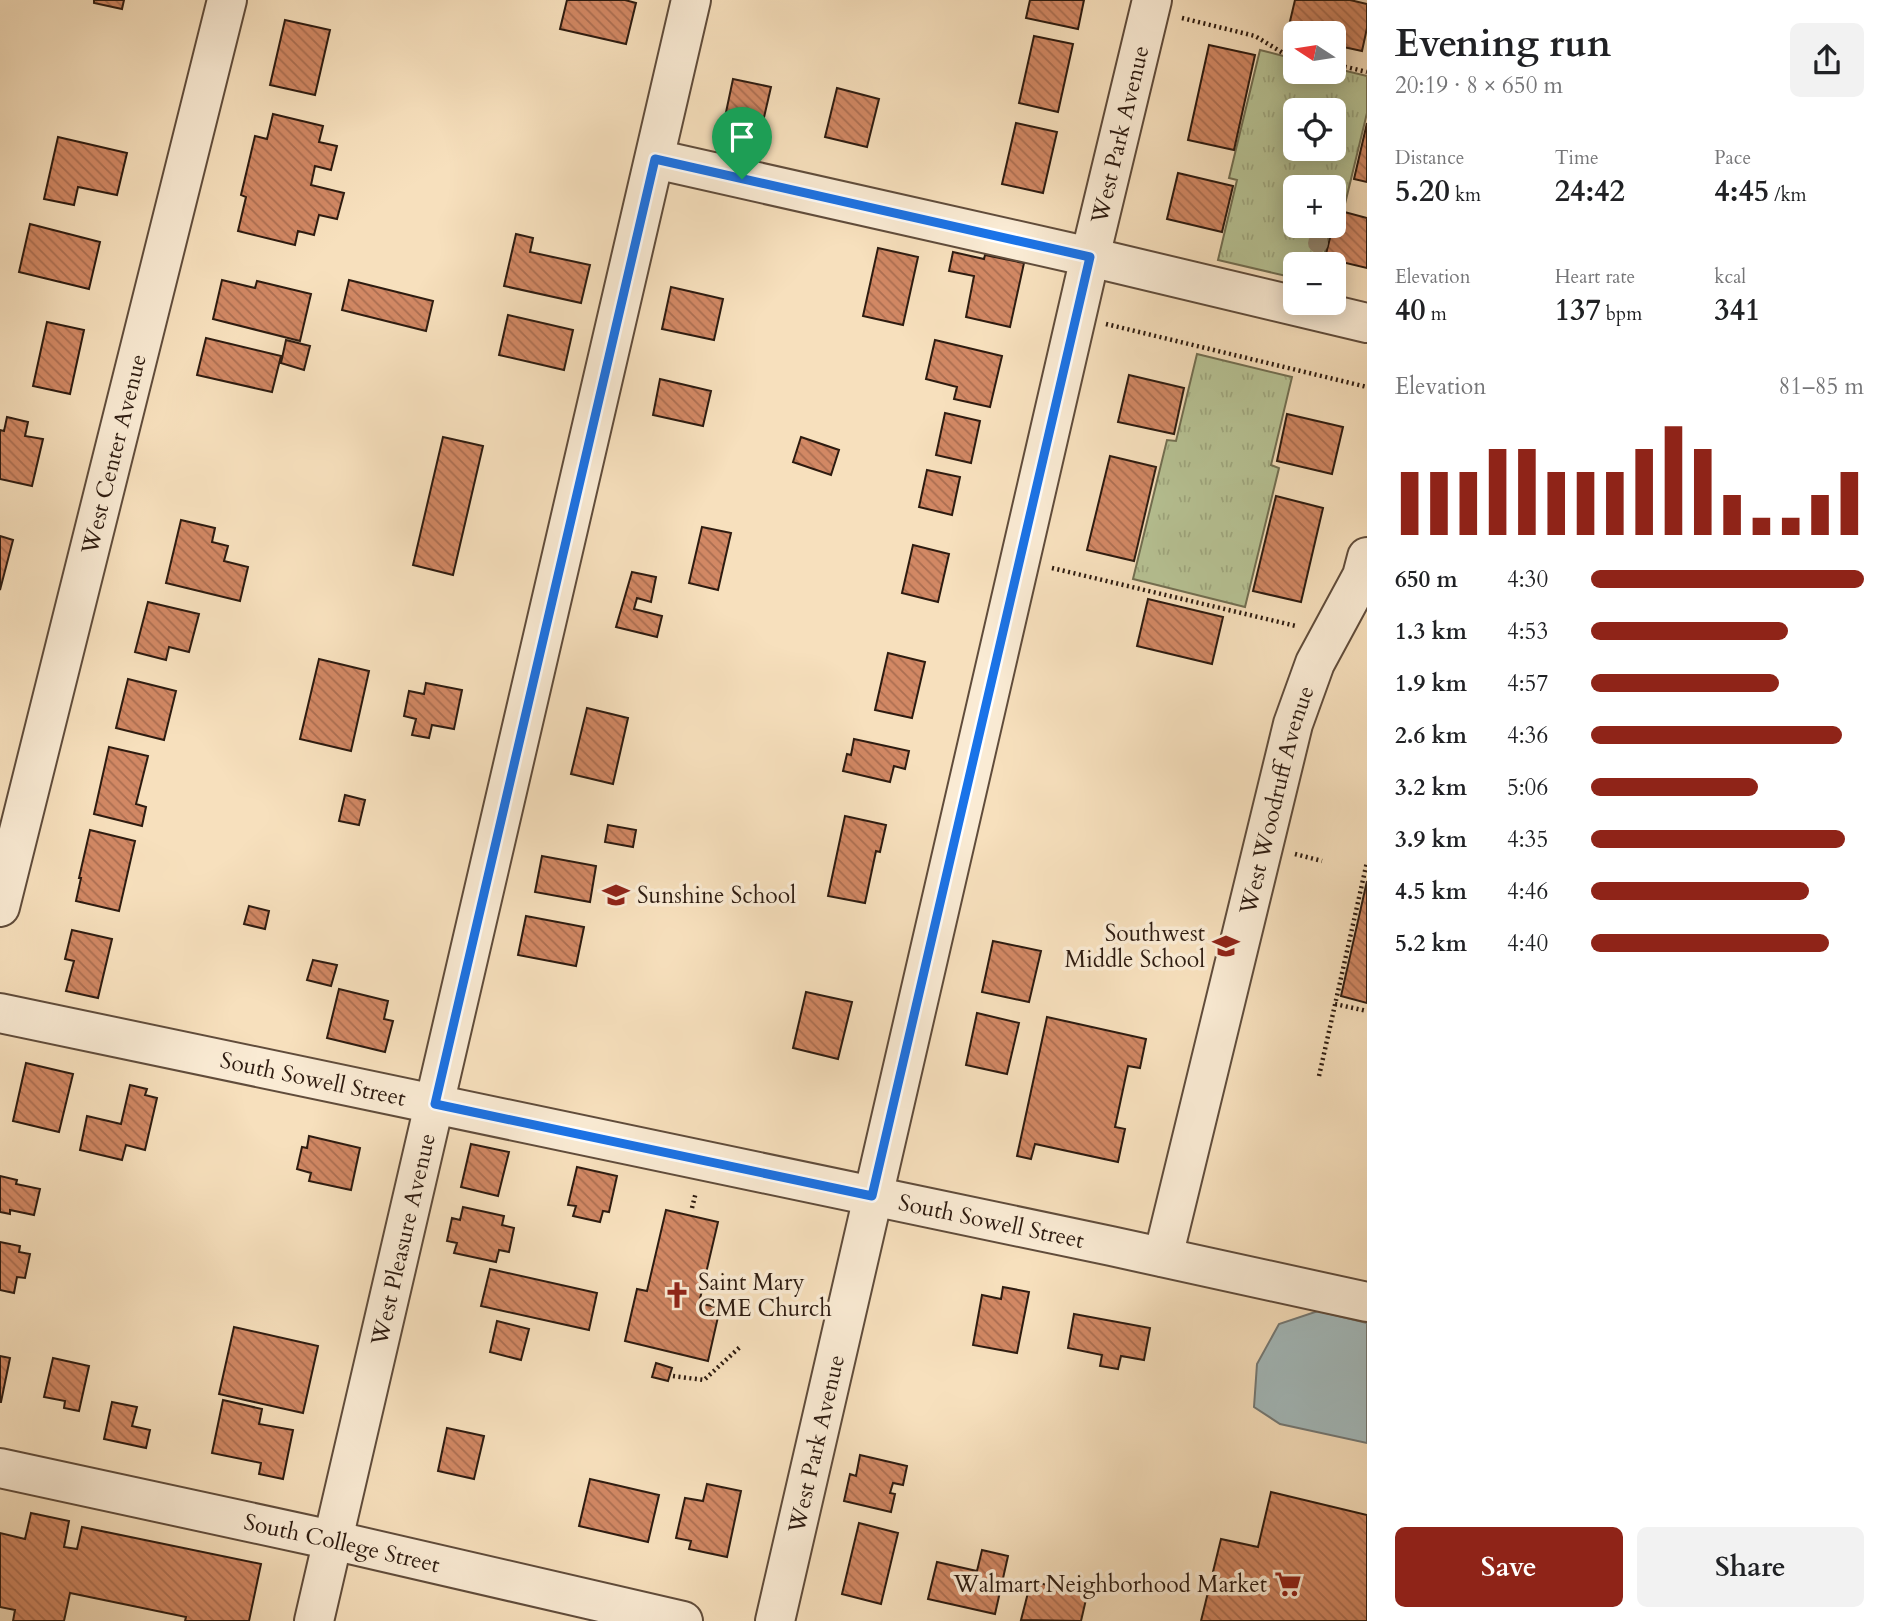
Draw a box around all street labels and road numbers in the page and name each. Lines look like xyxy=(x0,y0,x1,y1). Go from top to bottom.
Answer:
street label: West Park Avenue xyxy=(1083,42,1156,228)
street label: West Center Avenue xyxy=(74,351,154,558)
street label: West Woodruff Avenue xyxy=(1232,681,1322,918)
street label: South Sowell Street xyxy=(217,1045,409,1114)
street label: West Pleasure Avenue xyxy=(363,1130,443,1349)
street label: South Sowell Street xyxy=(896,1187,1087,1256)
street label: West Park Avenue xyxy=(781,1352,852,1537)
street label: South College Street xyxy=(241,1506,443,1580)

